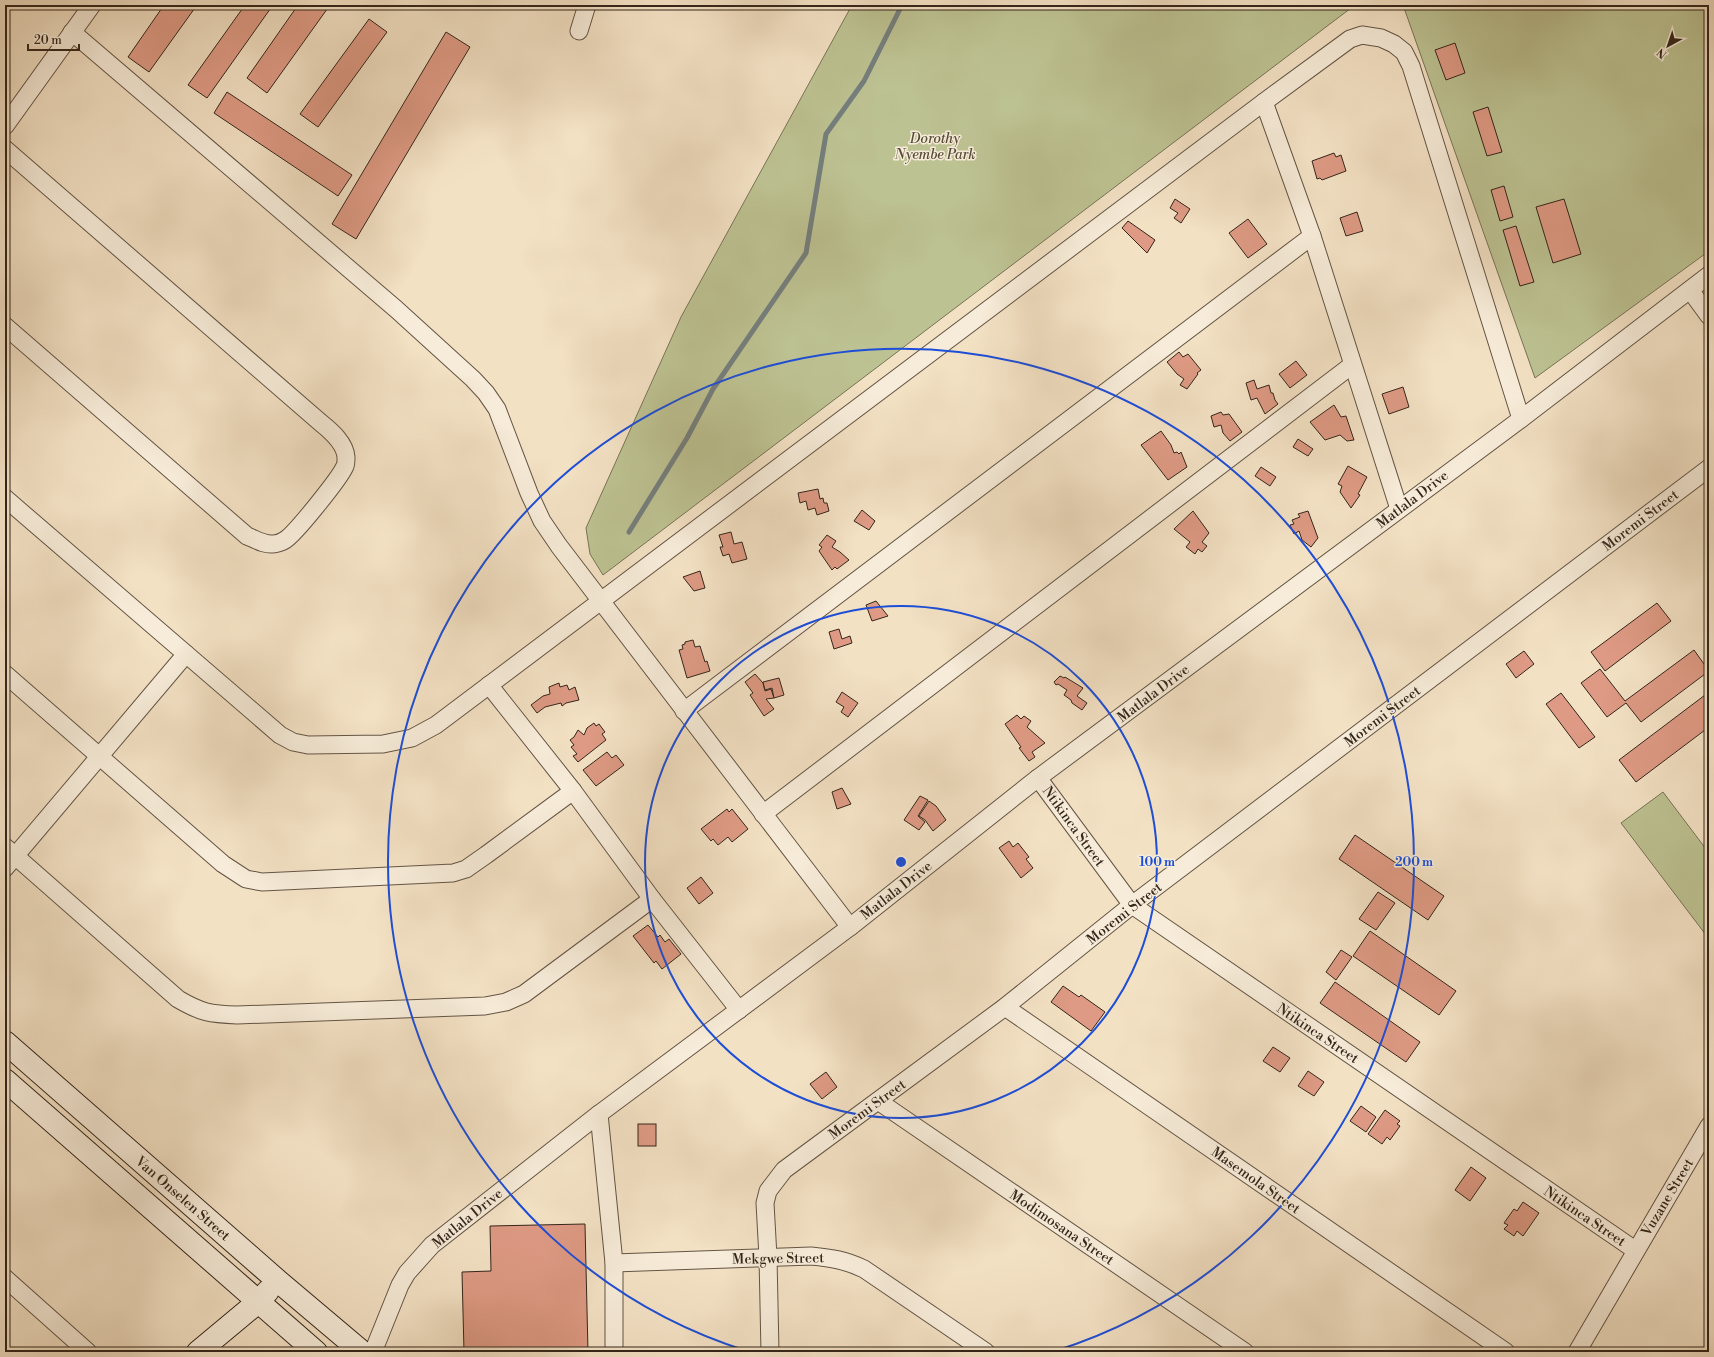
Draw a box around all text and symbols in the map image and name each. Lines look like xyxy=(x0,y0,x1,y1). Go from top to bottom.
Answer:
scale bar xyxy=(28,26,79,52)
north arrow xyxy=(1648,26,1688,66)
text: 20 m xyxy=(34,33,62,48)
text: N xyxy=(1654,45,1670,61)
park label: Dorothy Nyembe Park xyxy=(894,130,975,164)
street label: Matlala Drive xyxy=(1373,467,1452,533)
street label: Moremi Street xyxy=(1599,486,1682,555)
street label: Matlala Drive xyxy=(1114,661,1193,727)
street label: Moremi Street xyxy=(1341,682,1424,751)
street label: Ntikinca Street xyxy=(1038,783,1109,870)
centre of rings xyxy=(894,855,908,869)
text: 100 m xyxy=(1139,855,1175,870)
text: 200 m xyxy=(1395,855,1433,870)
street label: Matlala Drive xyxy=(857,857,936,924)
street label: Moremi Street xyxy=(1083,879,1166,949)
street label: Ntikinca Street xyxy=(1273,1000,1362,1068)
street label: Moremi Street xyxy=(825,1076,910,1144)
street label: Masemola Street xyxy=(1207,1143,1304,1218)
street label: Van Onselen Street xyxy=(130,1152,234,1245)
street label: Vuzane Street xyxy=(1637,1155,1698,1240)
street label: Ntikinca Street xyxy=(1540,1183,1629,1251)
street label: Matlala Drive xyxy=(429,1185,507,1253)
street label: Modimosana Street xyxy=(1006,1186,1117,1270)
street label: Mekgwe Street xyxy=(732,1249,824,1269)

